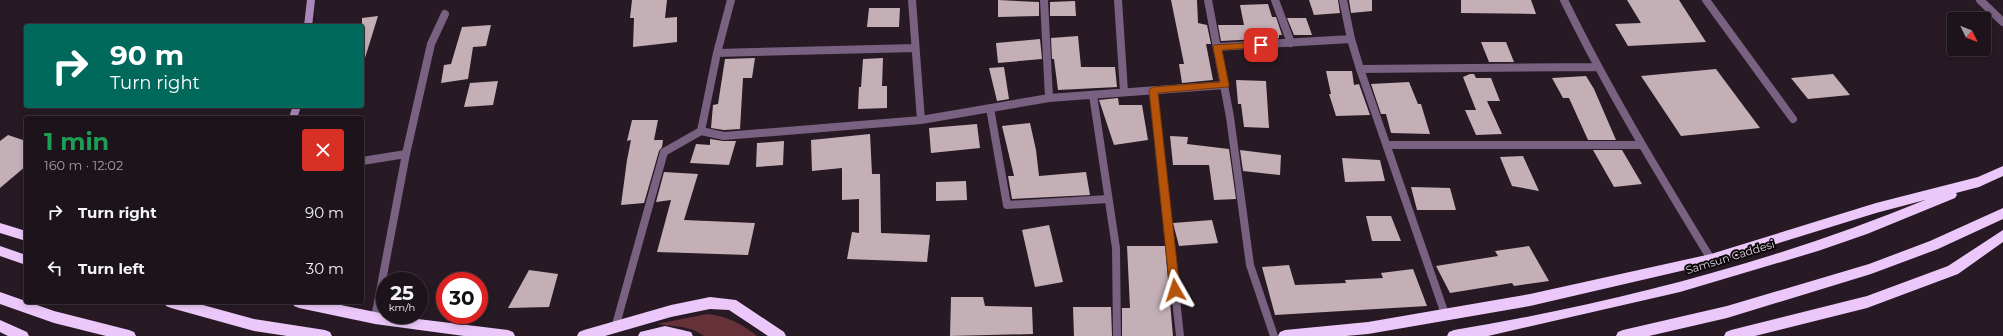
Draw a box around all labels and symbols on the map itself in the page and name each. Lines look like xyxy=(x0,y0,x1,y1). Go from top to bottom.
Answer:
north arrow xyxy=(1947,12,1991,56)
pin xyxy=(1244,28,1278,62)
street label: Samsun Caddesi xyxy=(1684,237,1776,277)
position arrow xyxy=(1154,269,1196,311)
speed limit sign: 30 xyxy=(436,272,488,324)

